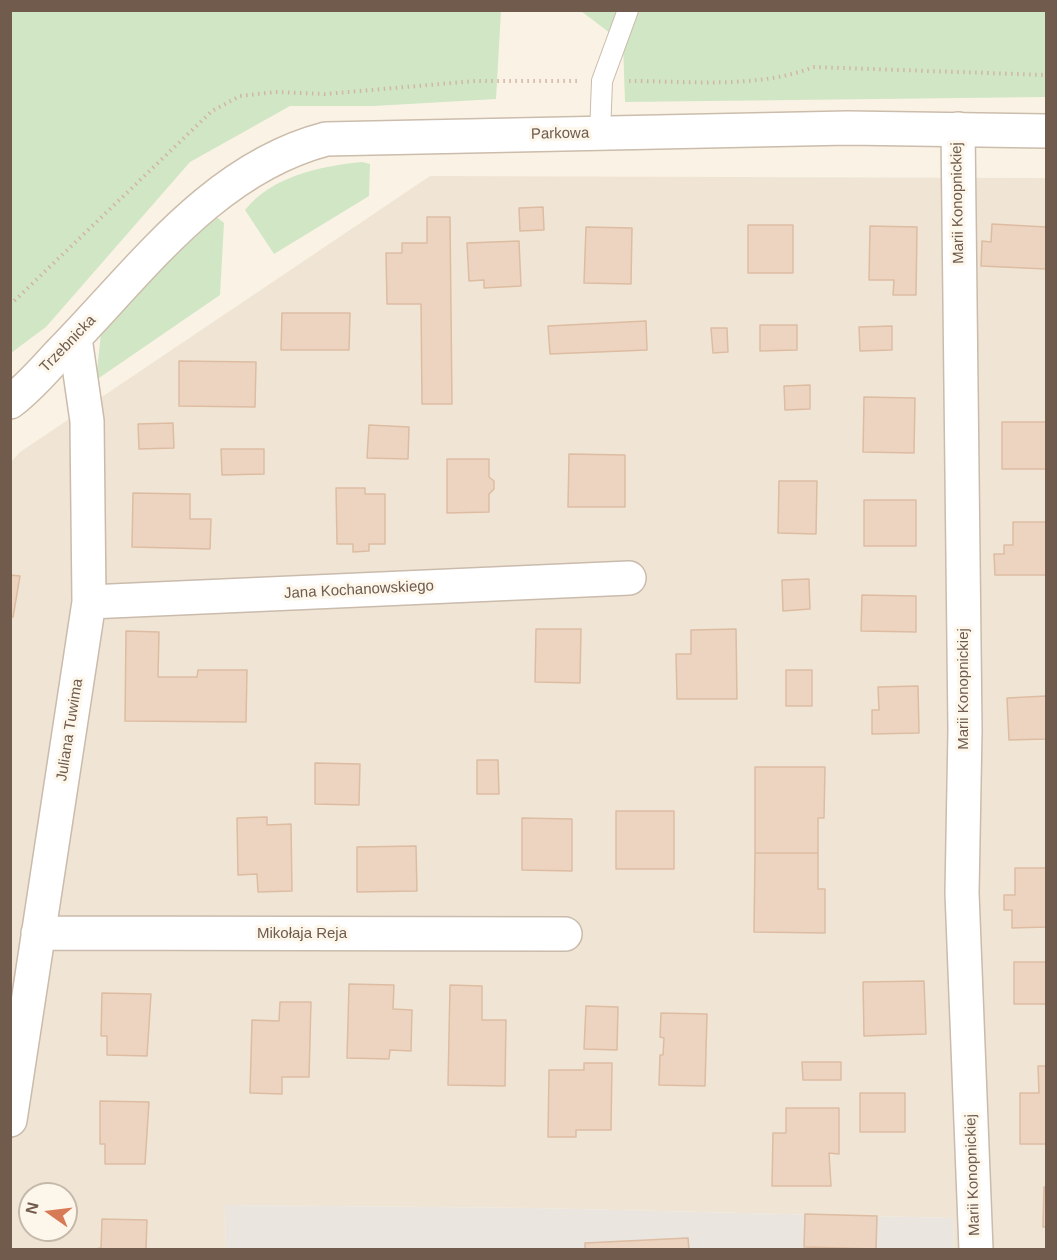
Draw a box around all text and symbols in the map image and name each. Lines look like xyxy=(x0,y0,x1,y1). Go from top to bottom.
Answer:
street label: Parkowa xyxy=(531,124,589,144)
street label: Marii Konopnickiej xyxy=(948,142,968,264)
street label: Trzebnicka xyxy=(36,312,100,376)
street label: Jana Kochanowskiego xyxy=(284,577,434,603)
street label: Marii Konopnickiej xyxy=(955,628,973,750)
street label: Juliana Tuwima xyxy=(53,677,87,783)
street label: Mikołaja Reja xyxy=(257,925,347,943)
street label: Marii Konopnickiej xyxy=(962,1114,984,1236)
north arrow xyxy=(18,1182,78,1242)
text: N xyxy=(22,1200,42,1216)

